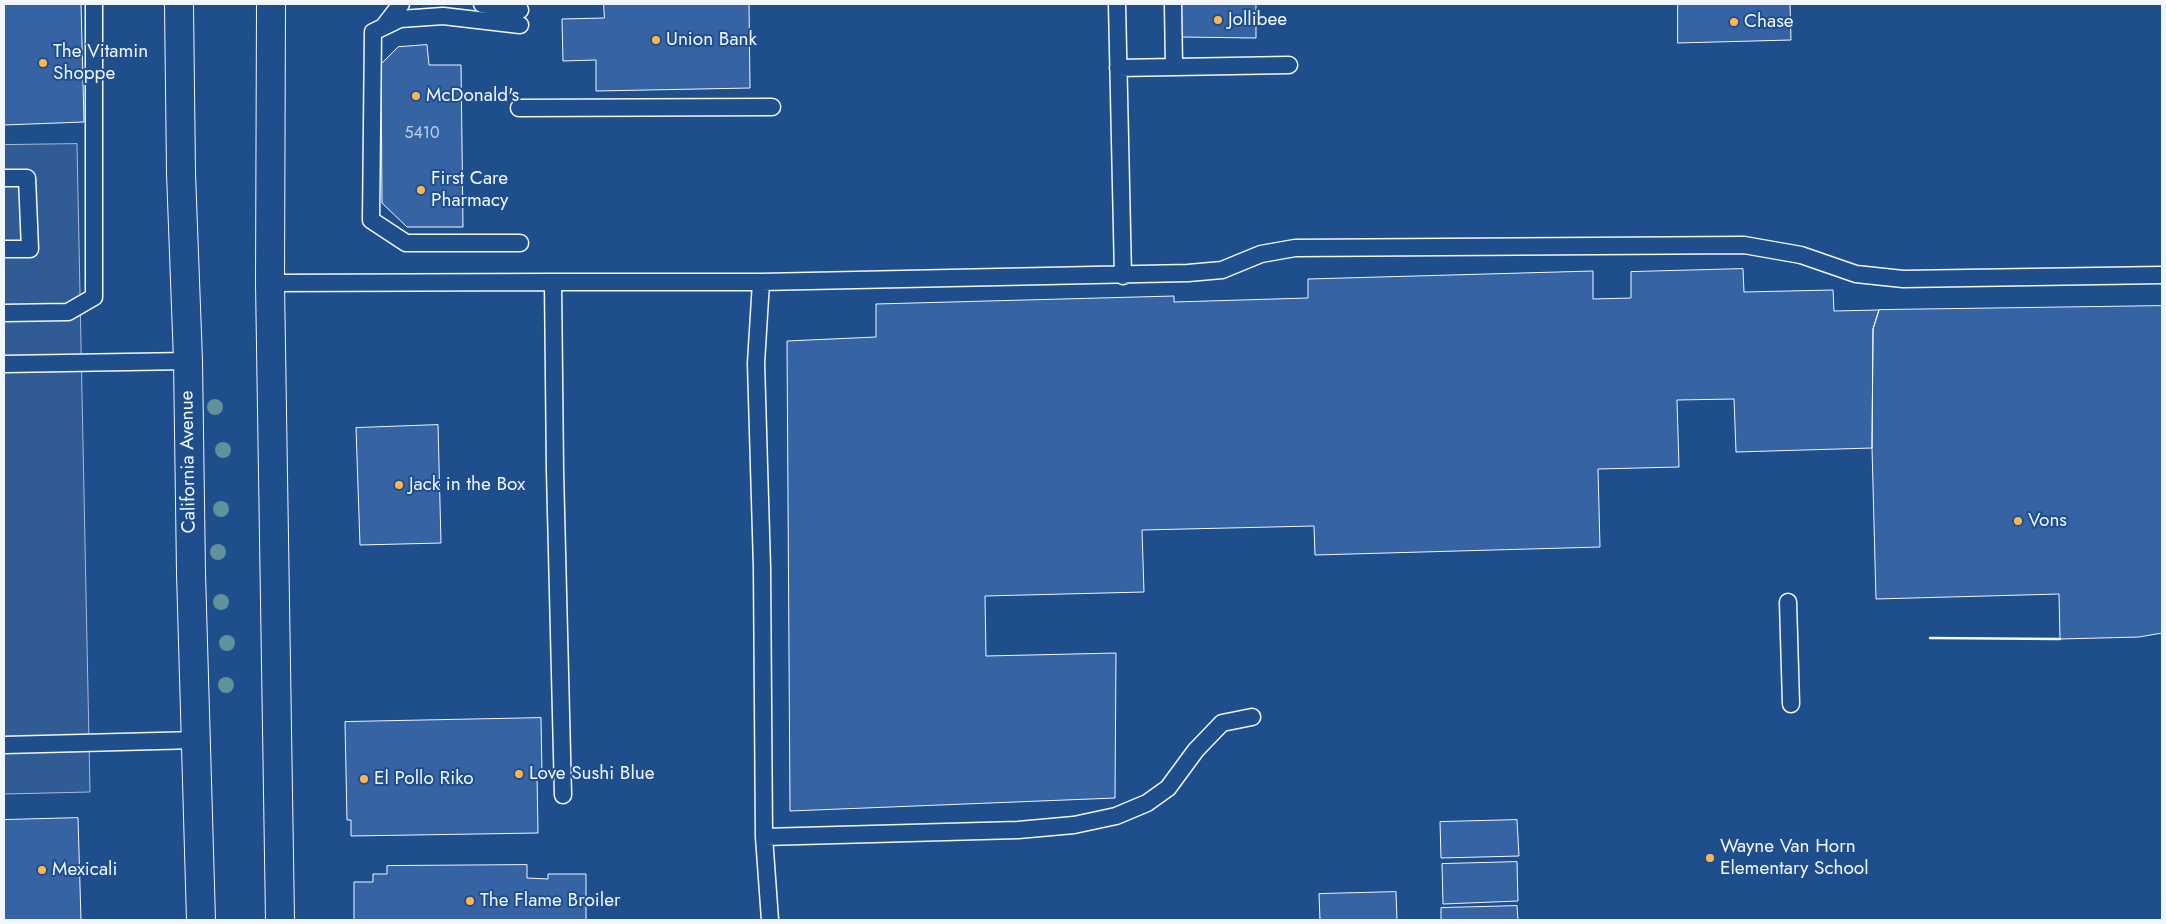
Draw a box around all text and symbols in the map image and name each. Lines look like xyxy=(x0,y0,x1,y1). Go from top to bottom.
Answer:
place label: Jollibee xyxy=(1228,9,1287,31)
place label: Chase xyxy=(1744,11,1794,33)
marker: Jollibee xyxy=(1212,14,1224,26)
marker: Chase xyxy=(1728,16,1740,28)
place label: Union Bank xyxy=(666,29,757,51)
marker: Union Bank xyxy=(650,34,662,46)
place label: The Vitamin Shoppe xyxy=(53,41,148,85)
marker: The Vitamin Shoppe xyxy=(37,57,49,69)
place label: McDonald's xyxy=(426,85,519,107)
marker: McDonald's xyxy=(410,90,422,102)
house number: 5410 xyxy=(404,124,440,144)
place label: First Care Pharmacy xyxy=(431,168,508,212)
marker: First Care Pharmacy xyxy=(415,184,427,196)
street label: California Avenue xyxy=(176,390,202,534)
place label: Jack in the Box xyxy=(409,474,525,496)
marker: Jack in the Box xyxy=(393,479,405,491)
place label: Vons xyxy=(2028,510,2067,532)
marker: Vons xyxy=(2012,515,2024,527)
place label: Love Sushi Blue xyxy=(529,763,655,785)
place label: El Pollo Riko xyxy=(374,768,474,790)
marker: Love Sushi Blue xyxy=(513,768,525,780)
marker: El Pollo Riko xyxy=(358,773,370,785)
place label: Wayne Van Horn Elementary School xyxy=(1720,836,1869,880)
marker: Wayne Van Horn Elementary School xyxy=(1704,852,1716,864)
place label: Mexicali xyxy=(52,859,117,881)
marker: Mexicali xyxy=(36,864,48,876)
place label: The Flame Broiler xyxy=(480,890,620,912)
marker: The Flame Broiler xyxy=(464,895,476,907)

